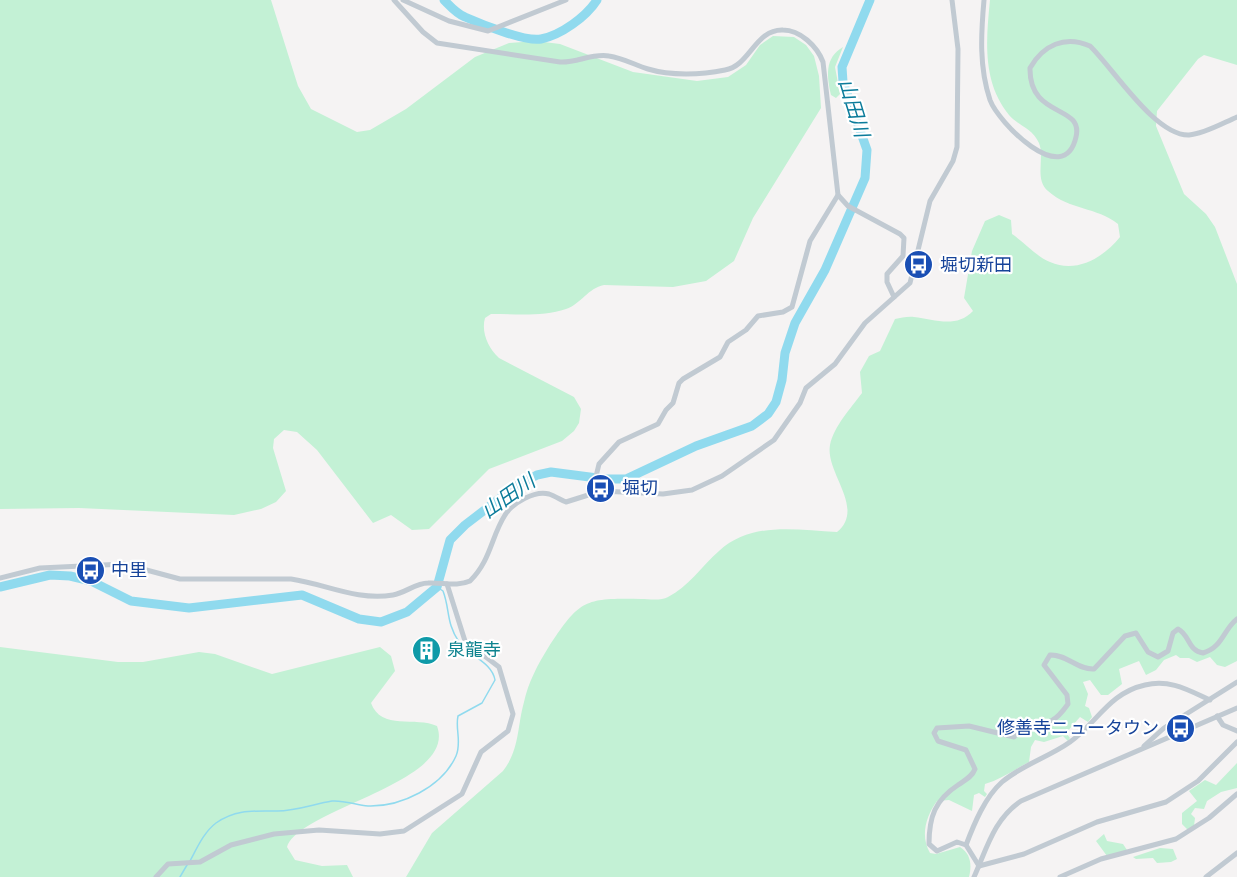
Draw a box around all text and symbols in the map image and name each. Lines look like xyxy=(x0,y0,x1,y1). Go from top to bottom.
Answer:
water label: 山田川 xyxy=(835,76,875,142)
bus stop icon: 堀切新田 xyxy=(903,249,935,281)
place label: 堀切新田 xyxy=(940,254,1012,275)
water label: 山田川 xyxy=(477,468,541,522)
bus stop icon: 堀切 xyxy=(585,472,617,504)
place label: 堀切 xyxy=(622,477,658,498)
bus stop icon: 中里 xyxy=(74,554,106,586)
place label: 中里 xyxy=(111,559,147,580)
building icon: 泉龍寺 xyxy=(410,634,442,666)
place label: 泉龍寺 xyxy=(447,639,501,660)
bus stop icon: 修善寺ニュータウン xyxy=(1164,712,1196,744)
place label: 修善寺ニュータウン xyxy=(997,717,1159,738)

